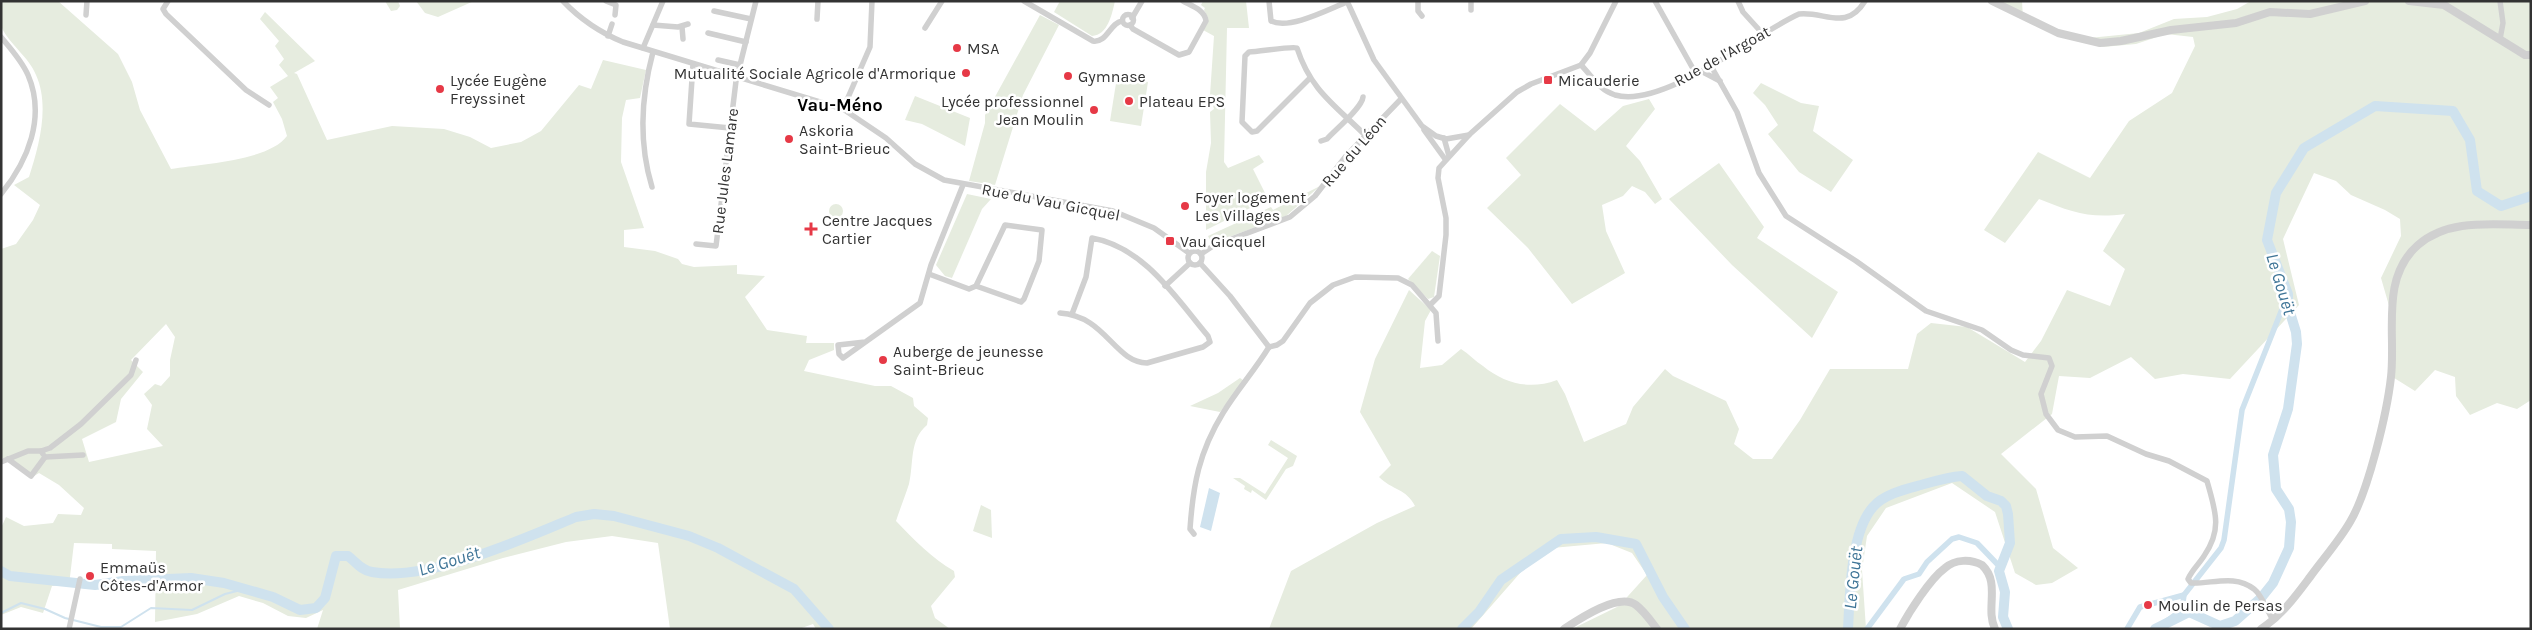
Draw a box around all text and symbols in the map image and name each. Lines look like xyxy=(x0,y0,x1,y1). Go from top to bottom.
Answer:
street label: Rue de l'Argoat xyxy=(1671,22,1773,90)
place label: MSA xyxy=(967,39,999,58)
marker: MSA xyxy=(951,42,963,54)
place label: Mutualité Sociale Agricole d'Armorique xyxy=(674,64,956,83)
marker: Mutualité Sociale Agricole d'Armorique xyxy=(960,67,972,79)
place label: Gymnase xyxy=(1078,67,1146,86)
marker: Gymnase xyxy=(1062,70,1074,82)
place label: Lycée Eugène Freyssinet xyxy=(450,71,547,108)
place label: Micauderie xyxy=(1558,71,1640,90)
marker: Micauderie xyxy=(1542,74,1554,86)
marker: Lycée Eugène Freyssinet xyxy=(434,83,446,95)
place label: Lycée professionnel Jean Moulin xyxy=(941,92,1084,129)
place label: Plateau EPS xyxy=(1139,92,1225,111)
district label: Vau-Méno xyxy=(797,94,883,116)
marker: Plateau EPS xyxy=(1123,95,1135,107)
marker: Lycée professionnel Jean Moulin xyxy=(1088,104,1100,116)
street label: Rue Jules Lamare xyxy=(708,107,742,235)
street label: Rue du Léon xyxy=(1318,111,1390,191)
place label: Askoria Saint-Brieuc xyxy=(799,121,890,158)
marker: Askoria Saint-Brieuc xyxy=(783,133,795,145)
street label: Rue du Vau Gicquel xyxy=(980,179,1122,225)
place label: Foyer logement Les Villages xyxy=(1195,188,1306,225)
marker: Foyer logement Les Villages xyxy=(1179,200,1191,212)
place label: Centre Jacques Cartier xyxy=(822,211,933,248)
marker: Centre Jacques Cartier xyxy=(804,222,818,236)
place label: Vau Gicquel xyxy=(1180,232,1266,251)
marker: Vau Gicquel xyxy=(1164,235,1176,247)
water label: Le Gouët xyxy=(2261,251,2301,318)
place label: Auberge de jeunesse Saint-Brieuc xyxy=(893,342,1043,379)
marker: Auberge de jeunesse Saint-Brieuc xyxy=(877,354,889,366)
water label: Le Gouët xyxy=(416,541,483,581)
water label: Le Gouët xyxy=(1839,544,1867,611)
place label: Emmaüs Côtes-d'Armor xyxy=(100,558,203,595)
marker: Emmaüs Côtes-d'Armor xyxy=(84,570,96,582)
place label: Moulin de Persas xyxy=(2158,596,2283,615)
marker: Moulin de Persas xyxy=(2142,599,2154,611)

